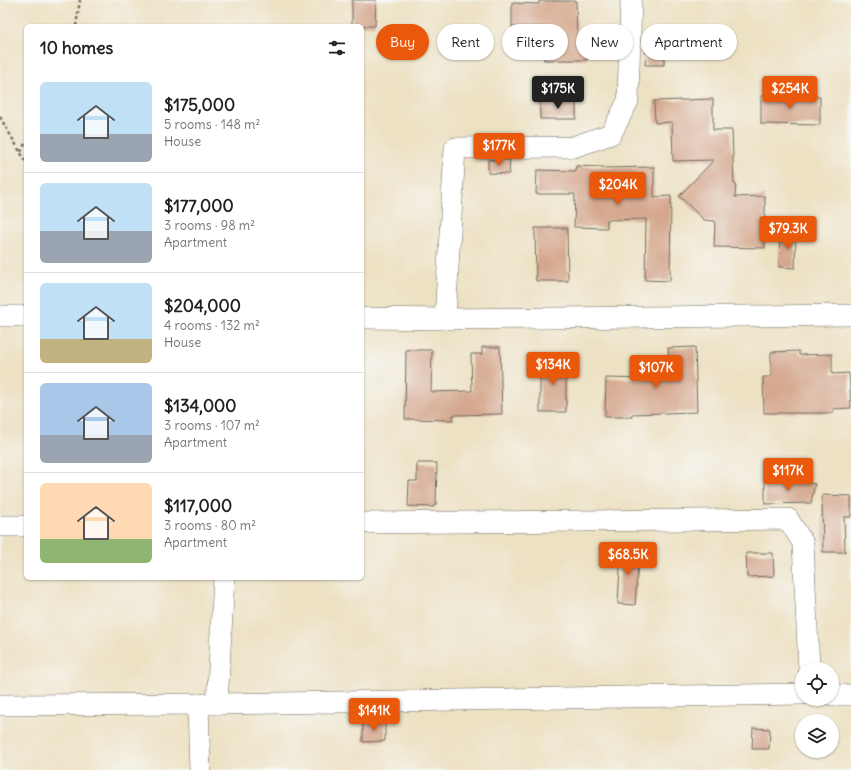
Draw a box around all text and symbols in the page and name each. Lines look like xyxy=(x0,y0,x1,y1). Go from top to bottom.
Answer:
chip: Buy xyxy=(376,24,429,60)
chip: Rent xyxy=(437,24,494,60)
chip: Filters xyxy=(502,24,568,60)
chip: New xyxy=(576,24,633,60)
chip: Apartment xyxy=(641,24,737,60)
text: 10 homes xyxy=(40,37,113,59)
icon: filters xyxy=(326,37,348,59)
pin: $175K xyxy=(530,76,586,110)
pin: $254K xyxy=(762,76,818,110)
text: $175K xyxy=(541,80,575,97)
text: $254K xyxy=(771,80,809,97)
text: $175,000 xyxy=(164,94,235,116)
icon: home xyxy=(72,98,120,146)
text: 5 rooms · 148 m² xyxy=(164,116,260,133)
text: House xyxy=(164,133,201,150)
pin: $177K xyxy=(471,133,527,167)
text: $177K xyxy=(483,137,515,154)
pin: $204K xyxy=(590,172,646,206)
text: $204K xyxy=(599,176,637,193)
text: $177,000 xyxy=(164,195,234,217)
icon: home xyxy=(72,199,120,247)
pin: $79.3K xyxy=(755,216,821,250)
text: 3 rooms · 98 m² xyxy=(164,217,255,234)
text: $79.3K xyxy=(769,220,807,237)
text: Apartment xyxy=(164,234,227,251)
text: $204,000 xyxy=(164,295,241,317)
icon: home xyxy=(72,299,120,347)
text: 4 rooms · 132 m² xyxy=(164,317,260,334)
text: House xyxy=(164,334,201,351)
pin: $134K xyxy=(525,352,581,386)
pin: $107K xyxy=(628,355,684,389)
text: $134K xyxy=(535,356,571,373)
text: $107K xyxy=(639,359,673,376)
text: $134,000 xyxy=(164,395,237,417)
icon: home xyxy=(72,399,120,447)
text: 3 rooms · 107 m² xyxy=(164,417,260,434)
text: Apartment xyxy=(164,434,227,451)
pin: $117K xyxy=(760,458,816,492)
text: $117K xyxy=(772,462,804,479)
text: $117,000 xyxy=(164,495,232,517)
icon: home xyxy=(72,499,120,547)
text: 3 rooms · 80 m² xyxy=(164,517,256,534)
text: Apartment xyxy=(164,534,227,551)
pin: $68.5K xyxy=(595,542,661,576)
text: $68.5K xyxy=(608,546,648,563)
map controls xyxy=(795,662,839,758)
button: locate xyxy=(795,662,839,706)
pin: $141K xyxy=(346,698,402,732)
text: $141K xyxy=(358,702,390,719)
button: layers xyxy=(795,714,839,758)

